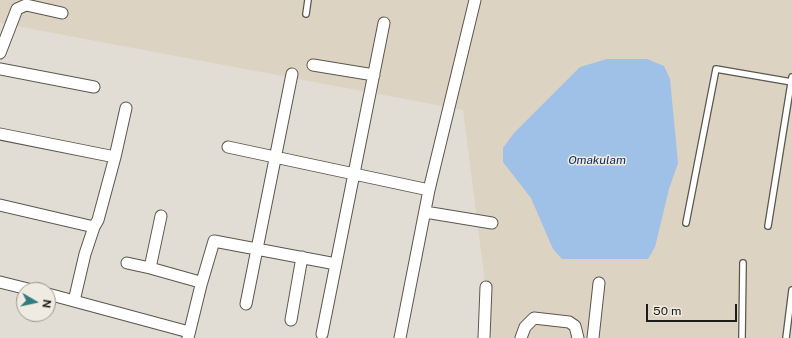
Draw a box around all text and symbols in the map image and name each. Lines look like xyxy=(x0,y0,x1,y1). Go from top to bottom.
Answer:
water label: Omakulam xyxy=(568,153,626,167)
north arrow xyxy=(16,282,56,322)
scale bar xyxy=(648,296,739,322)
text: N xyxy=(40,299,53,309)
text: 50 m xyxy=(653,304,681,318)

